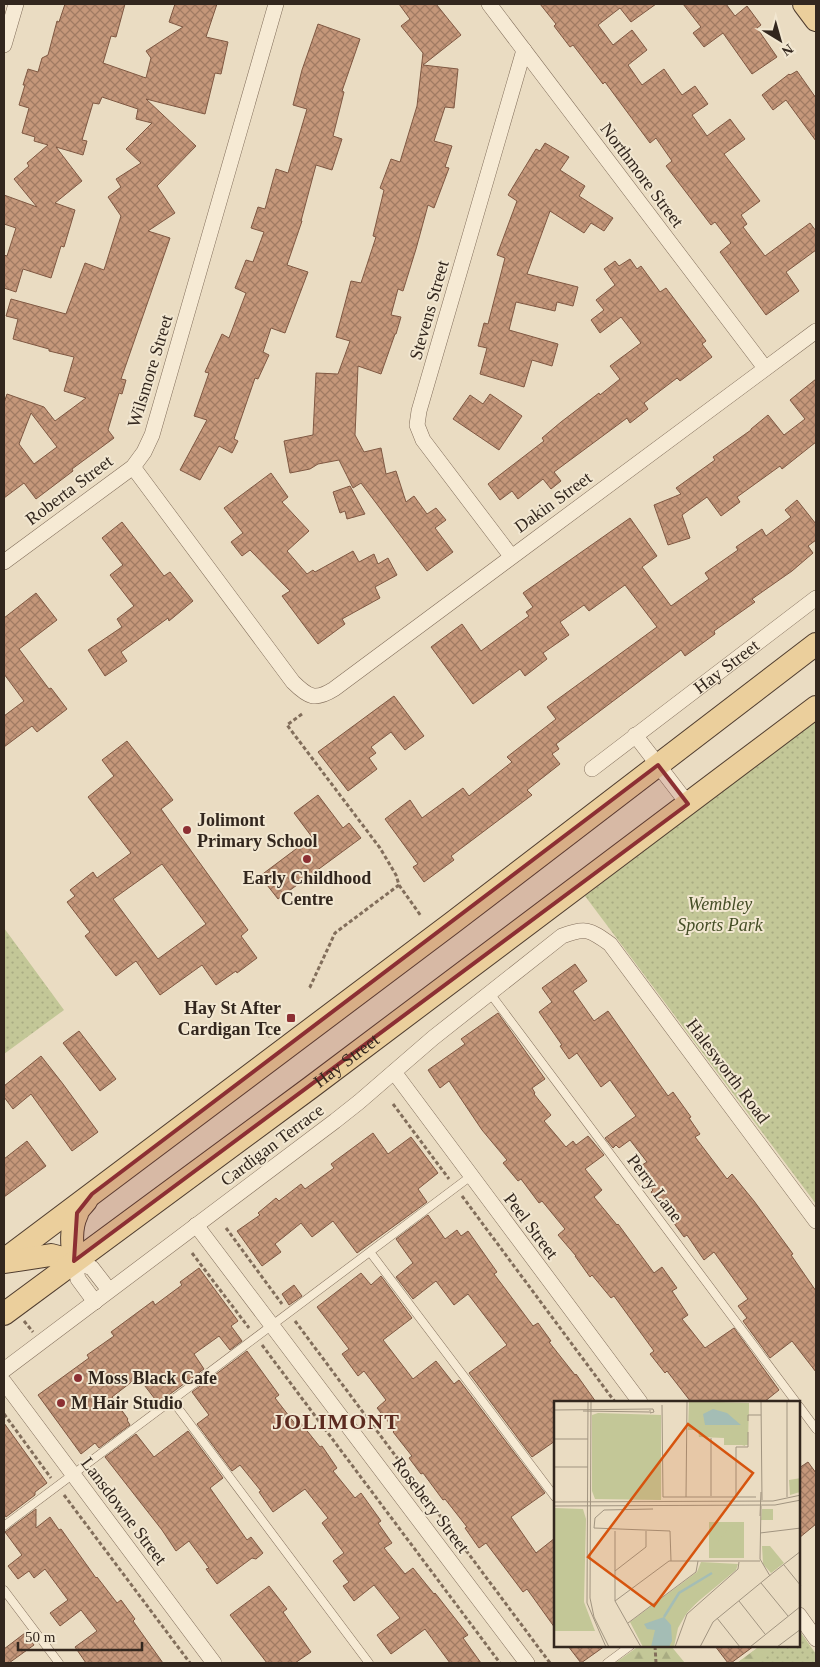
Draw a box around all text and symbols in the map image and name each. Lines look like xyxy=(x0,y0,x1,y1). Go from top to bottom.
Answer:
north arrow xyxy=(755,15,805,65)
text: N xyxy=(779,41,796,59)
street label: Northmore Street xyxy=(596,119,688,231)
street label: Stevens Street xyxy=(405,258,453,362)
street label: Wilsmore Street xyxy=(123,312,177,430)
street label: Roberta Street xyxy=(22,451,116,529)
street label: Dakin Street xyxy=(511,467,595,537)
street label: Hay Street xyxy=(690,635,763,698)
place label: Jolimont Primary School xyxy=(197,810,317,851)
marker: Jolimont Primary School xyxy=(181,824,193,836)
marker: Early Childhood Centre xyxy=(301,853,313,865)
place label: Early Childhood Centre xyxy=(243,868,371,909)
park label: Wembley Sports Park xyxy=(677,894,764,935)
place label: Hay St After Cardigan Tce xyxy=(177,998,281,1039)
marker: Hay St After Cardigan Tce xyxy=(285,1012,297,1024)
street label: Halesworth Road xyxy=(682,1015,774,1127)
street label: Hay Street xyxy=(310,1030,383,1092)
street label: Cardigan Terrace xyxy=(217,1100,327,1190)
street label: Perry Lane xyxy=(623,1150,687,1226)
street label: Peel Street xyxy=(500,1189,562,1263)
place label: Moss Black Cafe xyxy=(88,1368,217,1388)
marker: Moss Black Cafe xyxy=(72,1372,84,1384)
place label: M Hair Studio xyxy=(71,1393,183,1413)
marker: M Hair Studio xyxy=(55,1397,67,1409)
inset map xyxy=(554,1401,800,1647)
district label: JOLIMONT xyxy=(272,1409,400,1434)
street label: Lansdowne Street xyxy=(77,1453,171,1569)
street label: Rosebery Street xyxy=(389,1453,473,1557)
scale bar xyxy=(18,1620,141,1652)
text: 50 m xyxy=(25,1629,56,1645)

